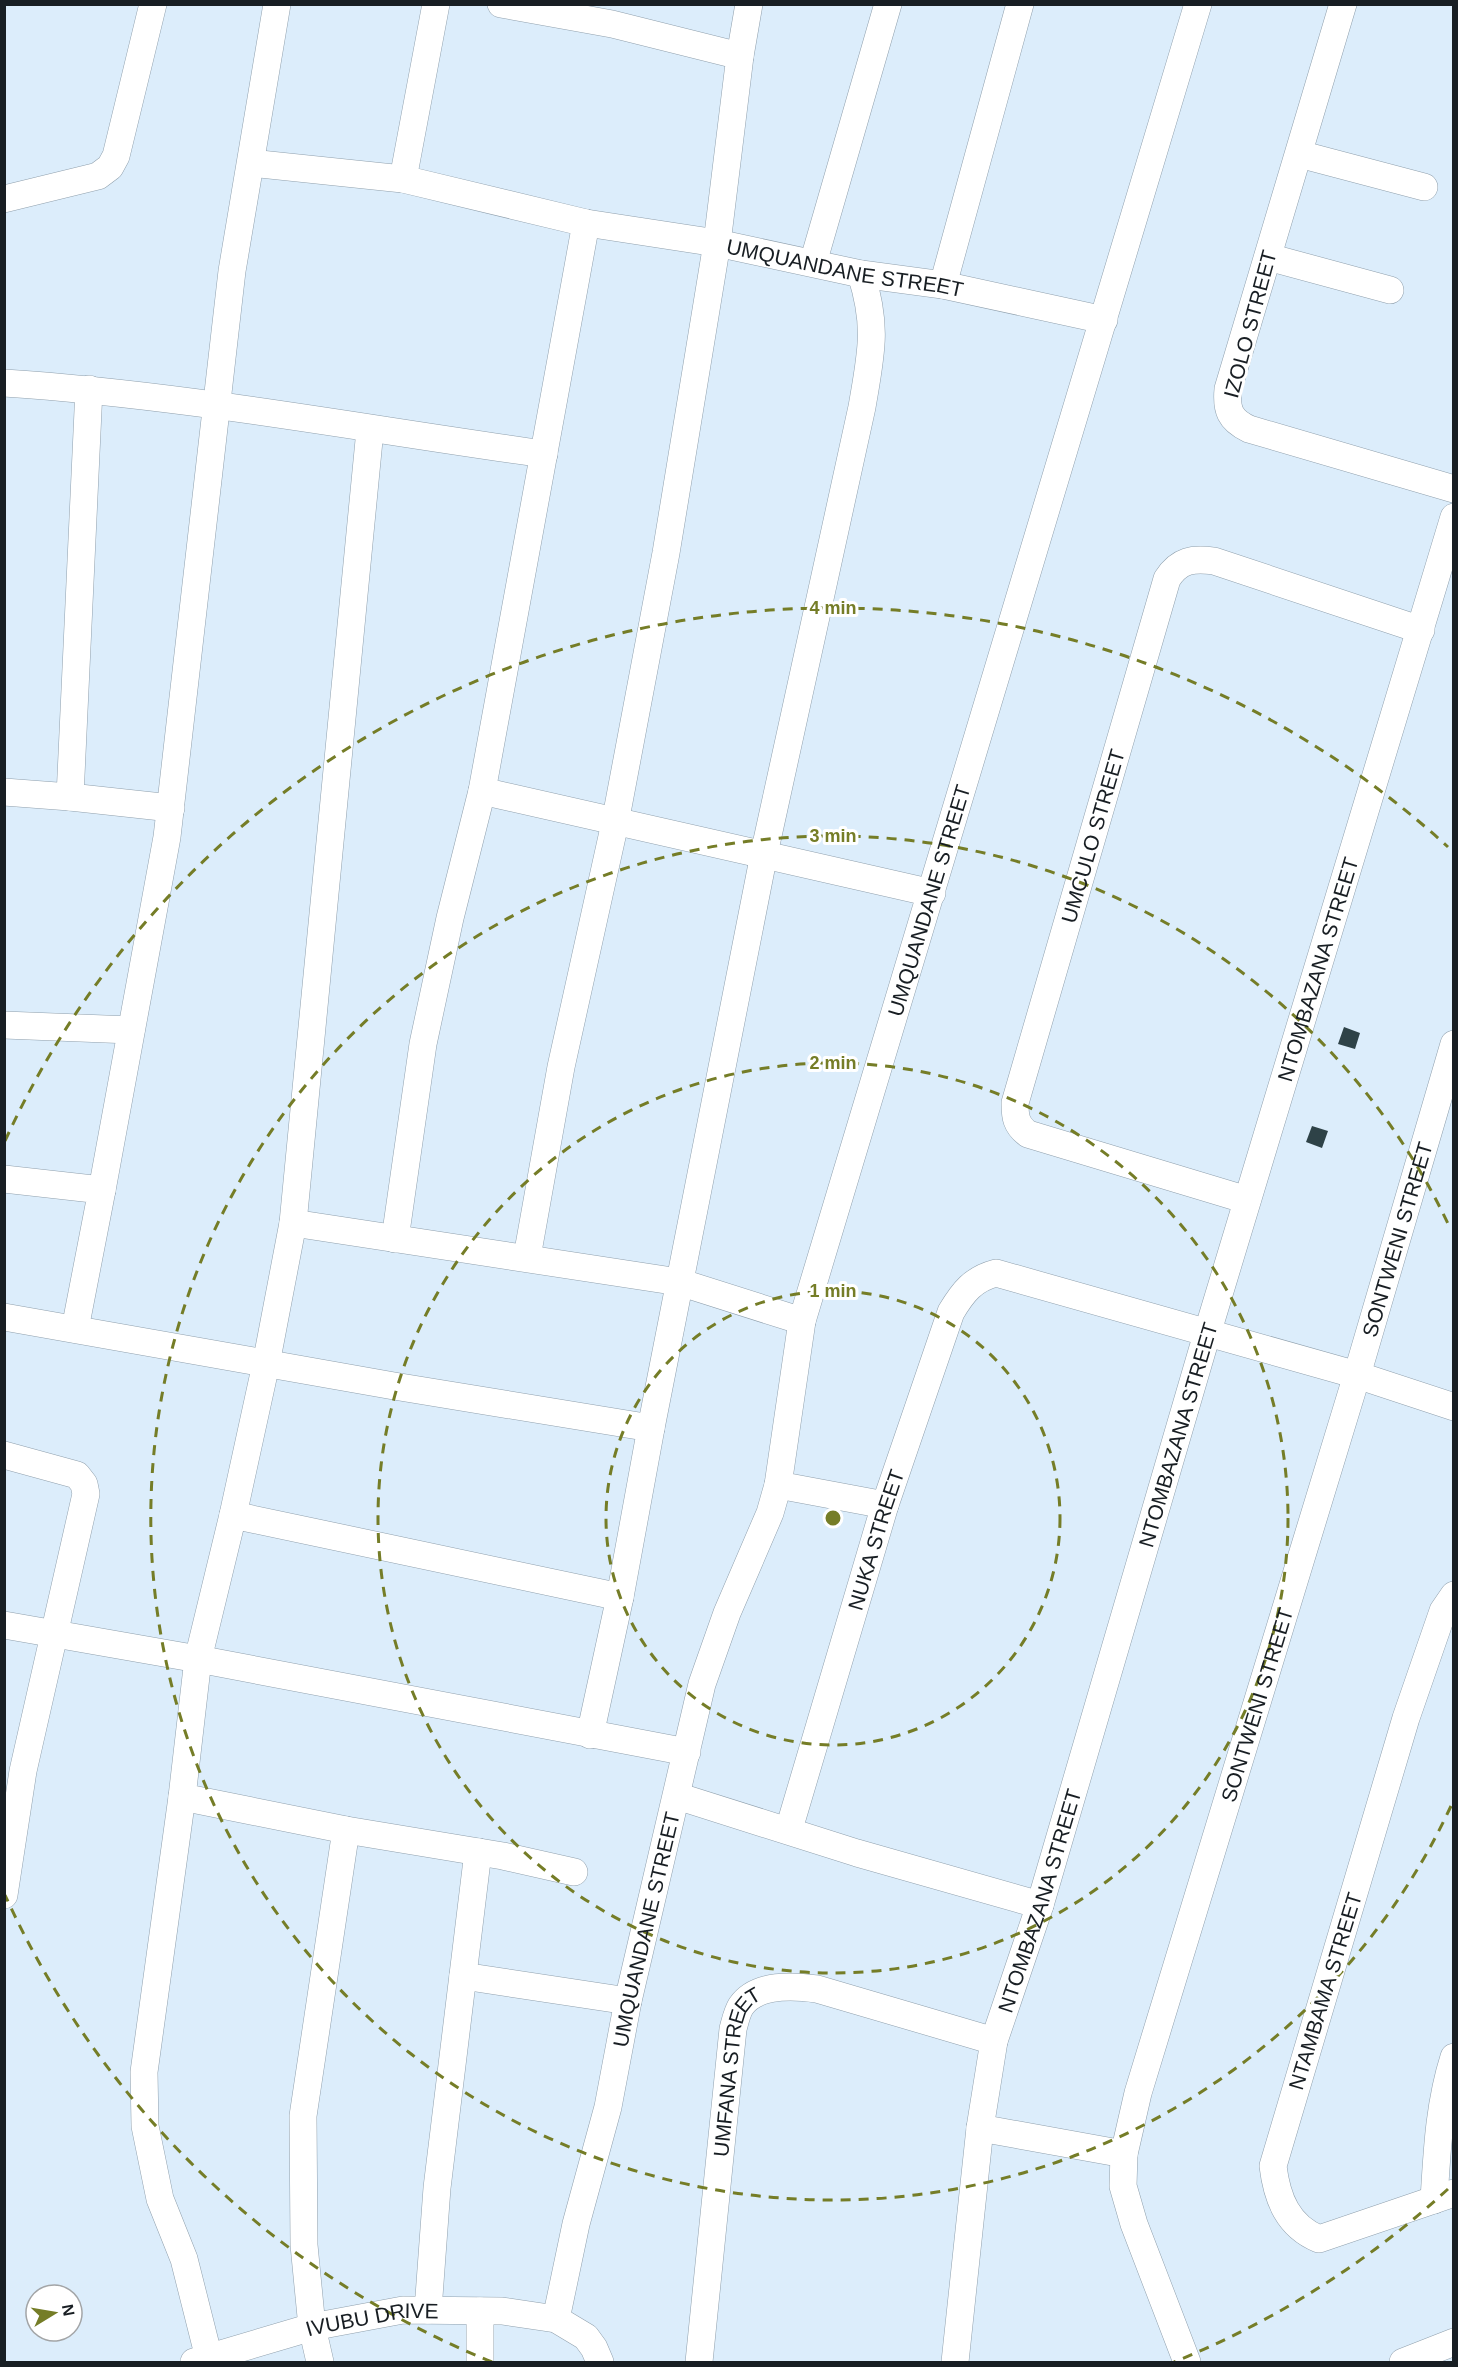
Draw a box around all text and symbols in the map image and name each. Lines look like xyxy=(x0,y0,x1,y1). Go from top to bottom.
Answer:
street label: UMQUANDANE STREET xyxy=(725,234,966,301)
street label: IZOLO STREET xyxy=(1219,248,1281,400)
text: 4 min xyxy=(809,598,857,618)
street label: UMCULO STREET xyxy=(1056,746,1129,926)
street label: UMQUANDANE STREET xyxy=(883,782,974,1019)
text: 3 min xyxy=(809,826,857,846)
street label: NTOMBAZANA STREET xyxy=(1273,854,1362,1084)
text: 2 min xyxy=(809,1053,857,1073)
street label: SONTWENI STREET xyxy=(1357,1139,1436,1339)
text: 1 min xyxy=(809,1281,857,1301)
street label: NTOMBAZANA STREET xyxy=(1134,1319,1221,1550)
street label: NUKA STREET xyxy=(843,1466,908,1613)
centre of rings xyxy=(823,1508,843,1528)
street label: SONTWENI STREET xyxy=(1216,1605,1297,1805)
street label: NTOMBAZANA STREET xyxy=(993,1786,1085,2015)
street label: UMQUANDANE STREET xyxy=(608,1809,683,2049)
street label: NTAMBAMA STREET xyxy=(1284,1889,1366,2092)
street label: UMFANA STREET xyxy=(709,1982,764,2158)
north arrow xyxy=(24,2283,84,2343)
street label: IVUBU DRIVE xyxy=(303,2298,439,2340)
text: N xyxy=(59,2303,78,2318)

